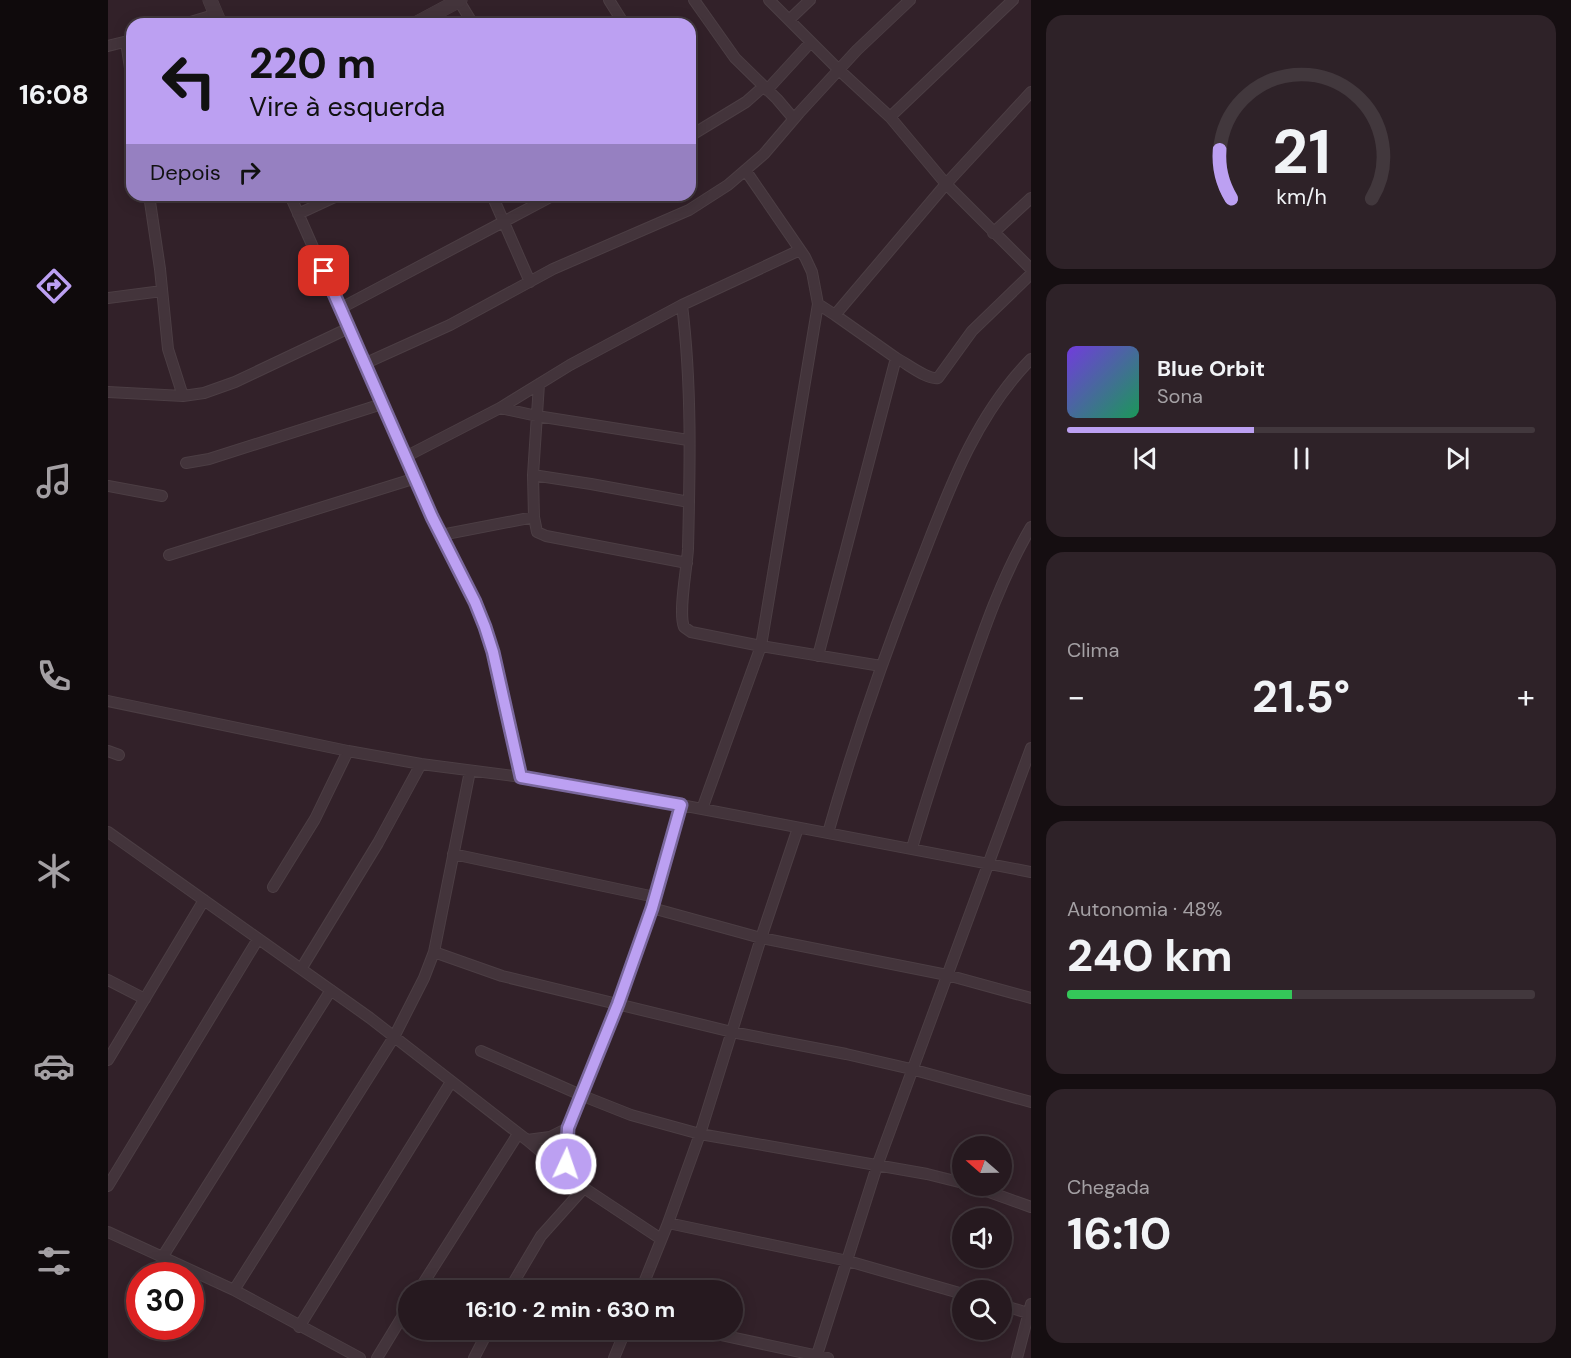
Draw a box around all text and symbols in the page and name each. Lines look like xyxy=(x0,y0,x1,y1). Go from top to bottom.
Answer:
text: 220 m xyxy=(249,36,376,91)
icon: left xyxy=(150,42,228,120)
text: 16:08 xyxy=(19,77,89,112)
text: Vire à esquerda xyxy=(249,89,445,124)
text: 21 xyxy=(1272,111,1330,192)
icon: right xyxy=(233,156,266,189)
text: Depois xyxy=(150,158,221,187)
text: km/h xyxy=(1276,183,1326,211)
pin xyxy=(298,245,349,296)
icon: arrive xyxy=(307,254,340,287)
icon: directions xyxy=(33,265,75,307)
text: Blue Orbit xyxy=(1157,354,1265,383)
text: Sona xyxy=(1157,383,1203,409)
icon: previous xyxy=(1129,442,1162,475)
icon: pause xyxy=(1285,442,1318,475)
icon: next xyxy=(1441,442,1474,475)
icon: music xyxy=(33,460,75,502)
text: Clima xyxy=(1067,637,1119,663)
icon: phone xyxy=(33,655,75,697)
text: 21.5° xyxy=(1252,667,1350,726)
text: − xyxy=(1067,675,1085,718)
text: + xyxy=(1517,675,1535,718)
icon: climate xyxy=(33,850,75,892)
text: Autonomia · 48% xyxy=(1067,896,1222,922)
text: 240 km xyxy=(1067,926,1233,985)
icon: car xyxy=(33,1045,75,1087)
position arrow xyxy=(534,1132,598,1196)
north arrow xyxy=(952,1136,1012,1196)
map controls xyxy=(952,1136,1012,1340)
text: Chegada xyxy=(1067,1174,1150,1200)
text: 16:10 xyxy=(1067,1204,1171,1263)
button: sound xyxy=(952,1208,1012,1268)
icon: filters xyxy=(33,1240,75,1282)
speed limit sign: 30 xyxy=(126,1262,204,1340)
button: search xyxy=(952,1280,1012,1340)
text: 16:10 · 2 min · 630 m xyxy=(466,1295,675,1324)

